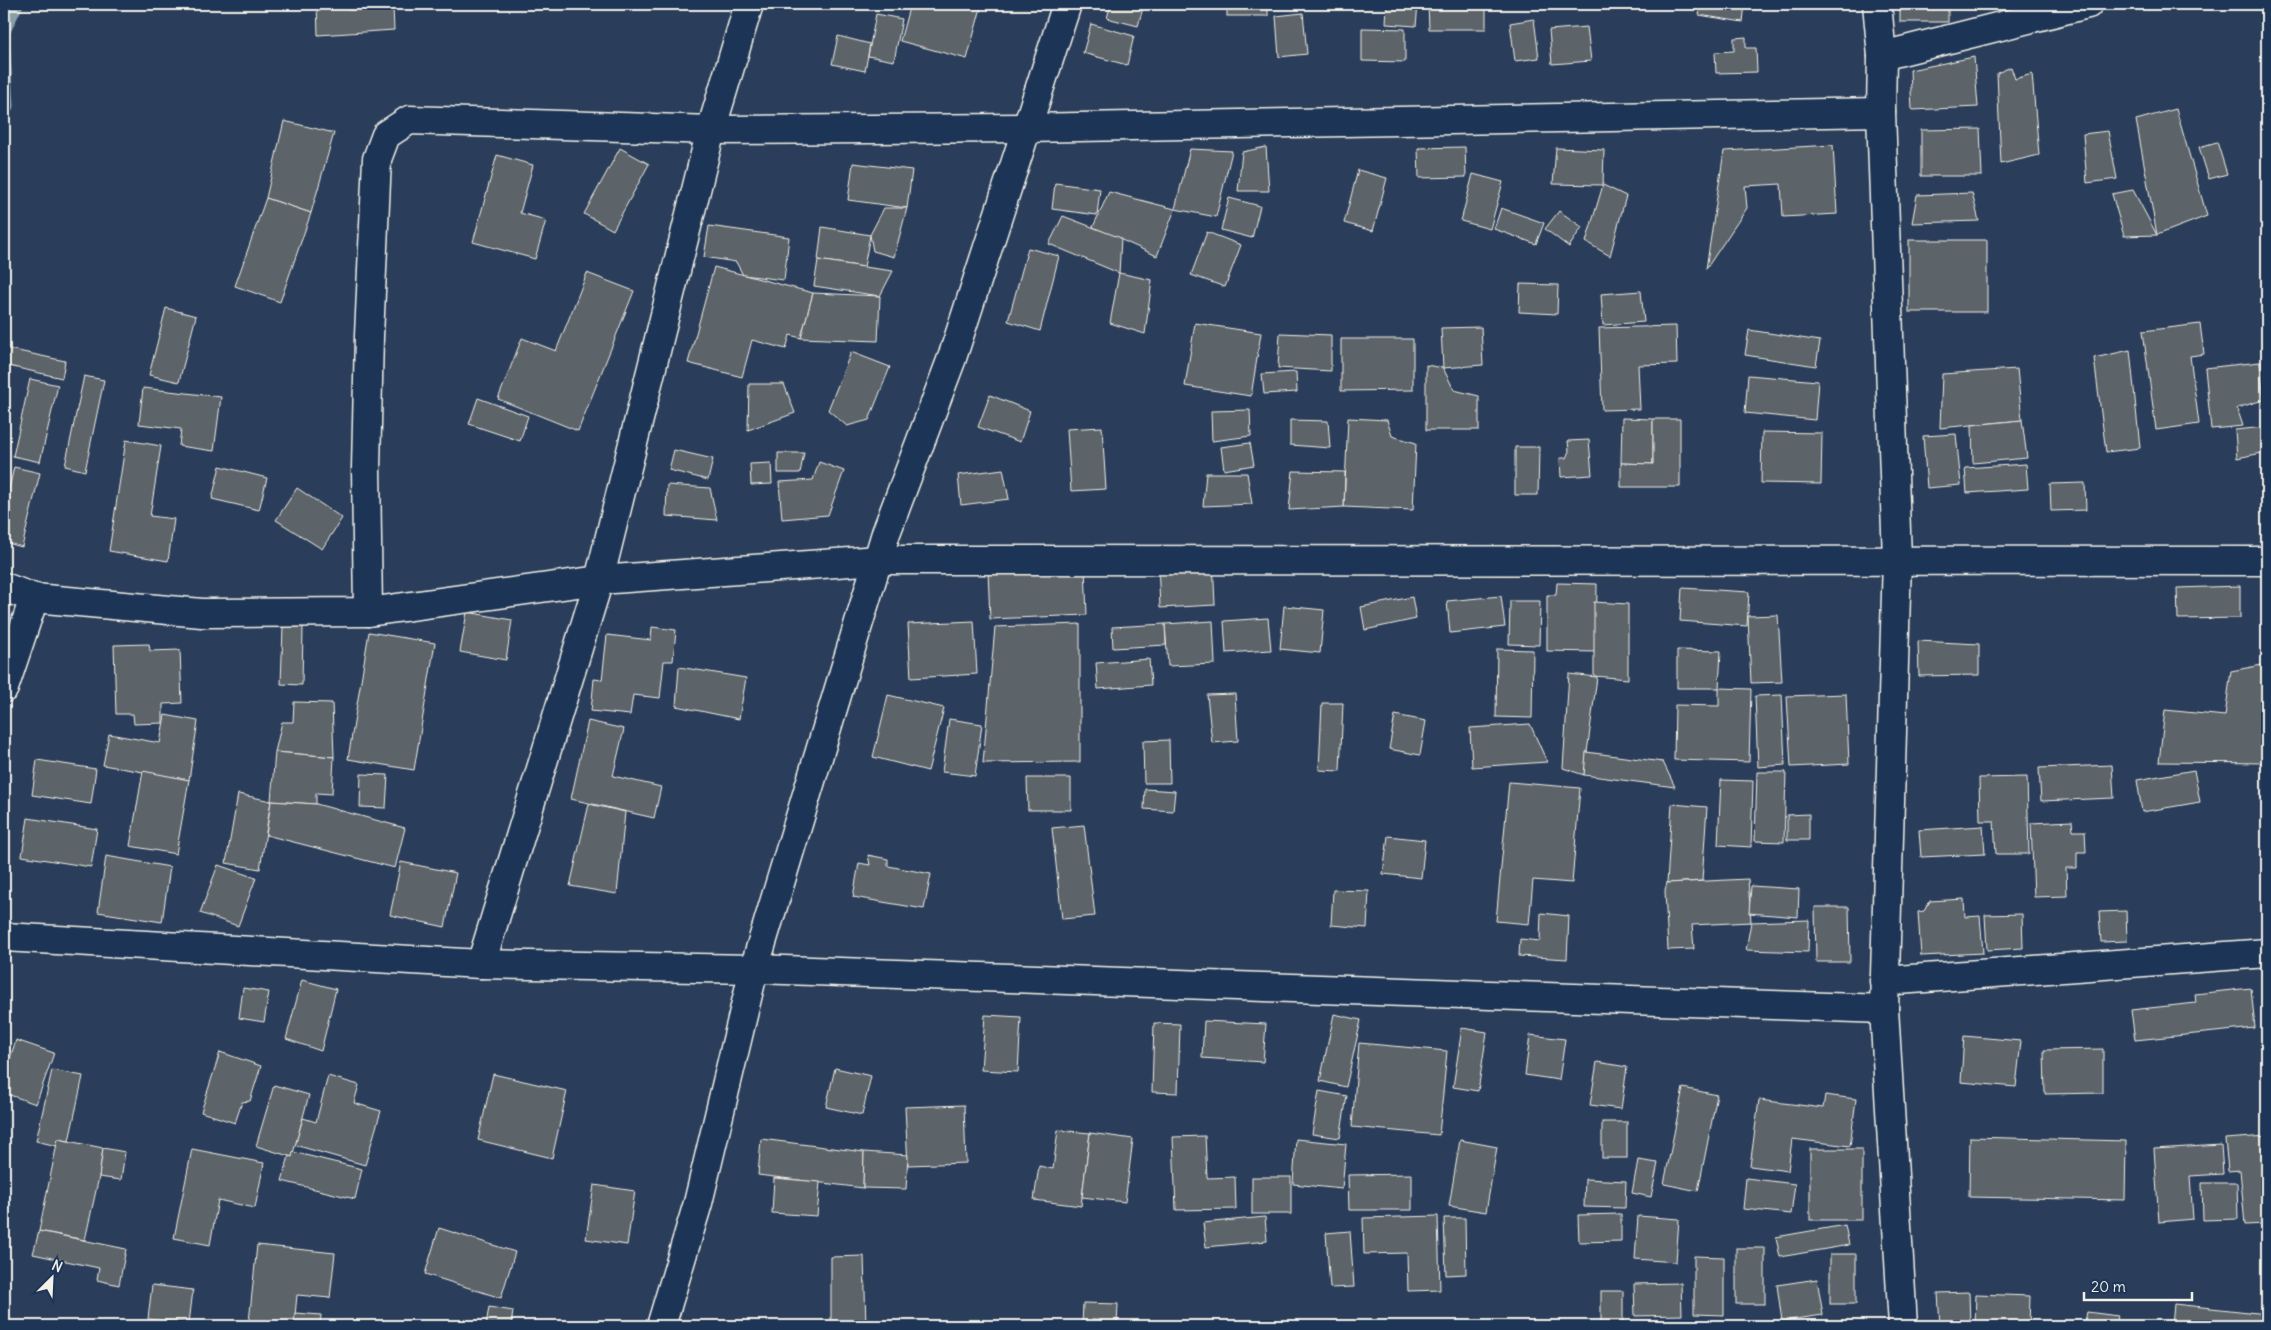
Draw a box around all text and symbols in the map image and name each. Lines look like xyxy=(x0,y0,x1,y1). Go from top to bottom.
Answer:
north arrow xyxy=(28,1252,78,1302)
text: N xyxy=(49,1256,65,1276)
scale bar xyxy=(2084,1270,2191,1302)
text: 20 m xyxy=(2091,1277,2126,1296)

